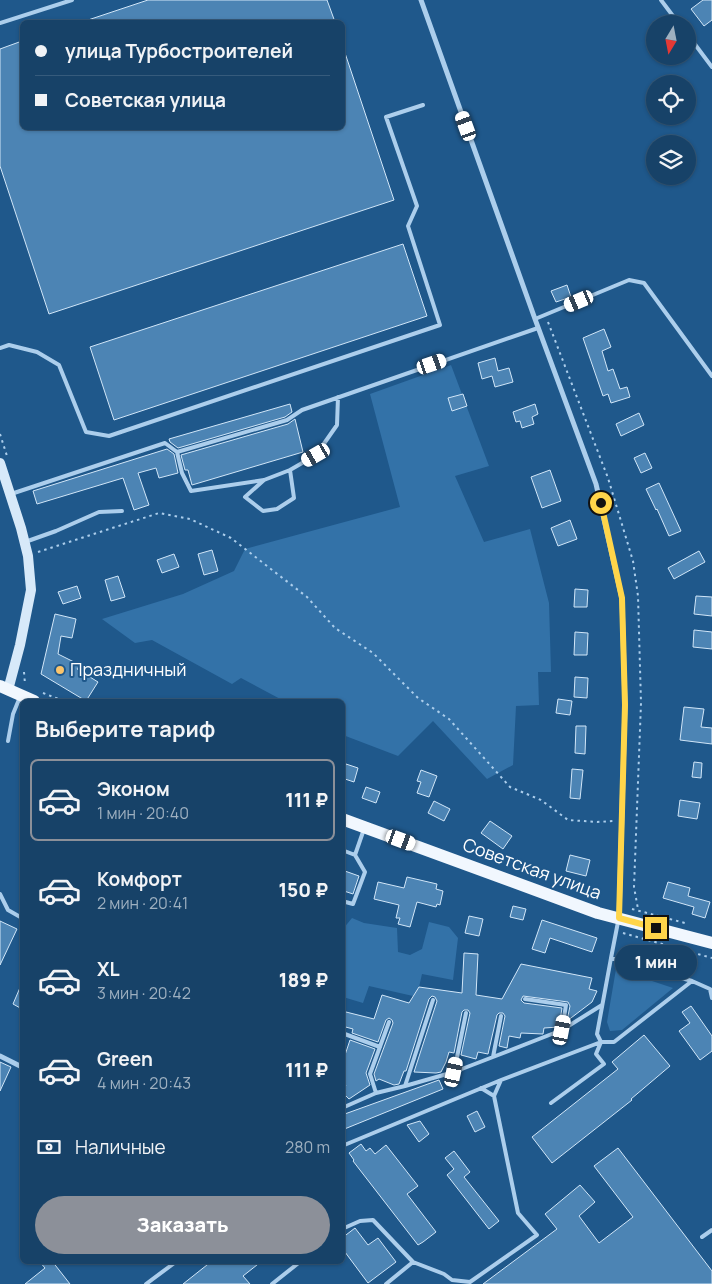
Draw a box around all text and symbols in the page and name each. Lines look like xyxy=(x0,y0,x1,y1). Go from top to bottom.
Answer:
north arrow xyxy=(646,15,696,65)
map controls xyxy=(646,15,696,185)
text: улица Турбостроителей xyxy=(65,38,293,64)
button: locate xyxy=(646,75,696,125)
text: Советская улица xyxy=(65,87,226,113)
car xyxy=(453,109,478,143)
button: layers xyxy=(646,135,696,185)
car xyxy=(562,288,595,314)
car xyxy=(415,352,448,376)
car xyxy=(299,441,332,469)
route start xyxy=(590,492,612,514)
place label: Праздничный xyxy=(70,657,187,681)
marker: Праздничный xyxy=(54,664,66,676)
text: Выберите тариф xyxy=(35,714,215,744)
text: Эконом xyxy=(97,776,170,802)
icon: car xyxy=(37,778,82,823)
text: 111 ₽ xyxy=(285,787,328,813)
text: 1 мин · 20:40 xyxy=(97,802,189,824)
car xyxy=(384,828,417,852)
street label: Советская улица xyxy=(460,832,605,904)
text: Комфорт xyxy=(97,866,182,892)
icon: car xyxy=(37,868,82,913)
text: 150 ₽ xyxy=(278,877,328,903)
text: 2 мин · 20:41 xyxy=(97,892,188,914)
route end xyxy=(645,917,667,939)
callout: 1 мин xyxy=(615,946,697,980)
text: 1 мин xyxy=(635,951,677,973)
text: XL xyxy=(97,956,120,982)
icon: car xyxy=(37,958,82,1003)
text: 189 ₽ xyxy=(279,967,328,993)
text: 3 мин · 20:42 xyxy=(97,982,191,1004)
car xyxy=(551,1014,572,1046)
text: Green xyxy=(97,1046,153,1072)
icon: car xyxy=(37,1048,82,1093)
car xyxy=(443,1056,464,1088)
text: 111 ₽ xyxy=(285,1057,328,1083)
text: 4 мин · 20:43 xyxy=(97,1072,191,1094)
icon: cash xyxy=(35,1133,63,1161)
text: Наличные xyxy=(75,1134,166,1160)
text: 280 m xyxy=(285,1136,330,1158)
button: Заказать xyxy=(35,1196,330,1254)

